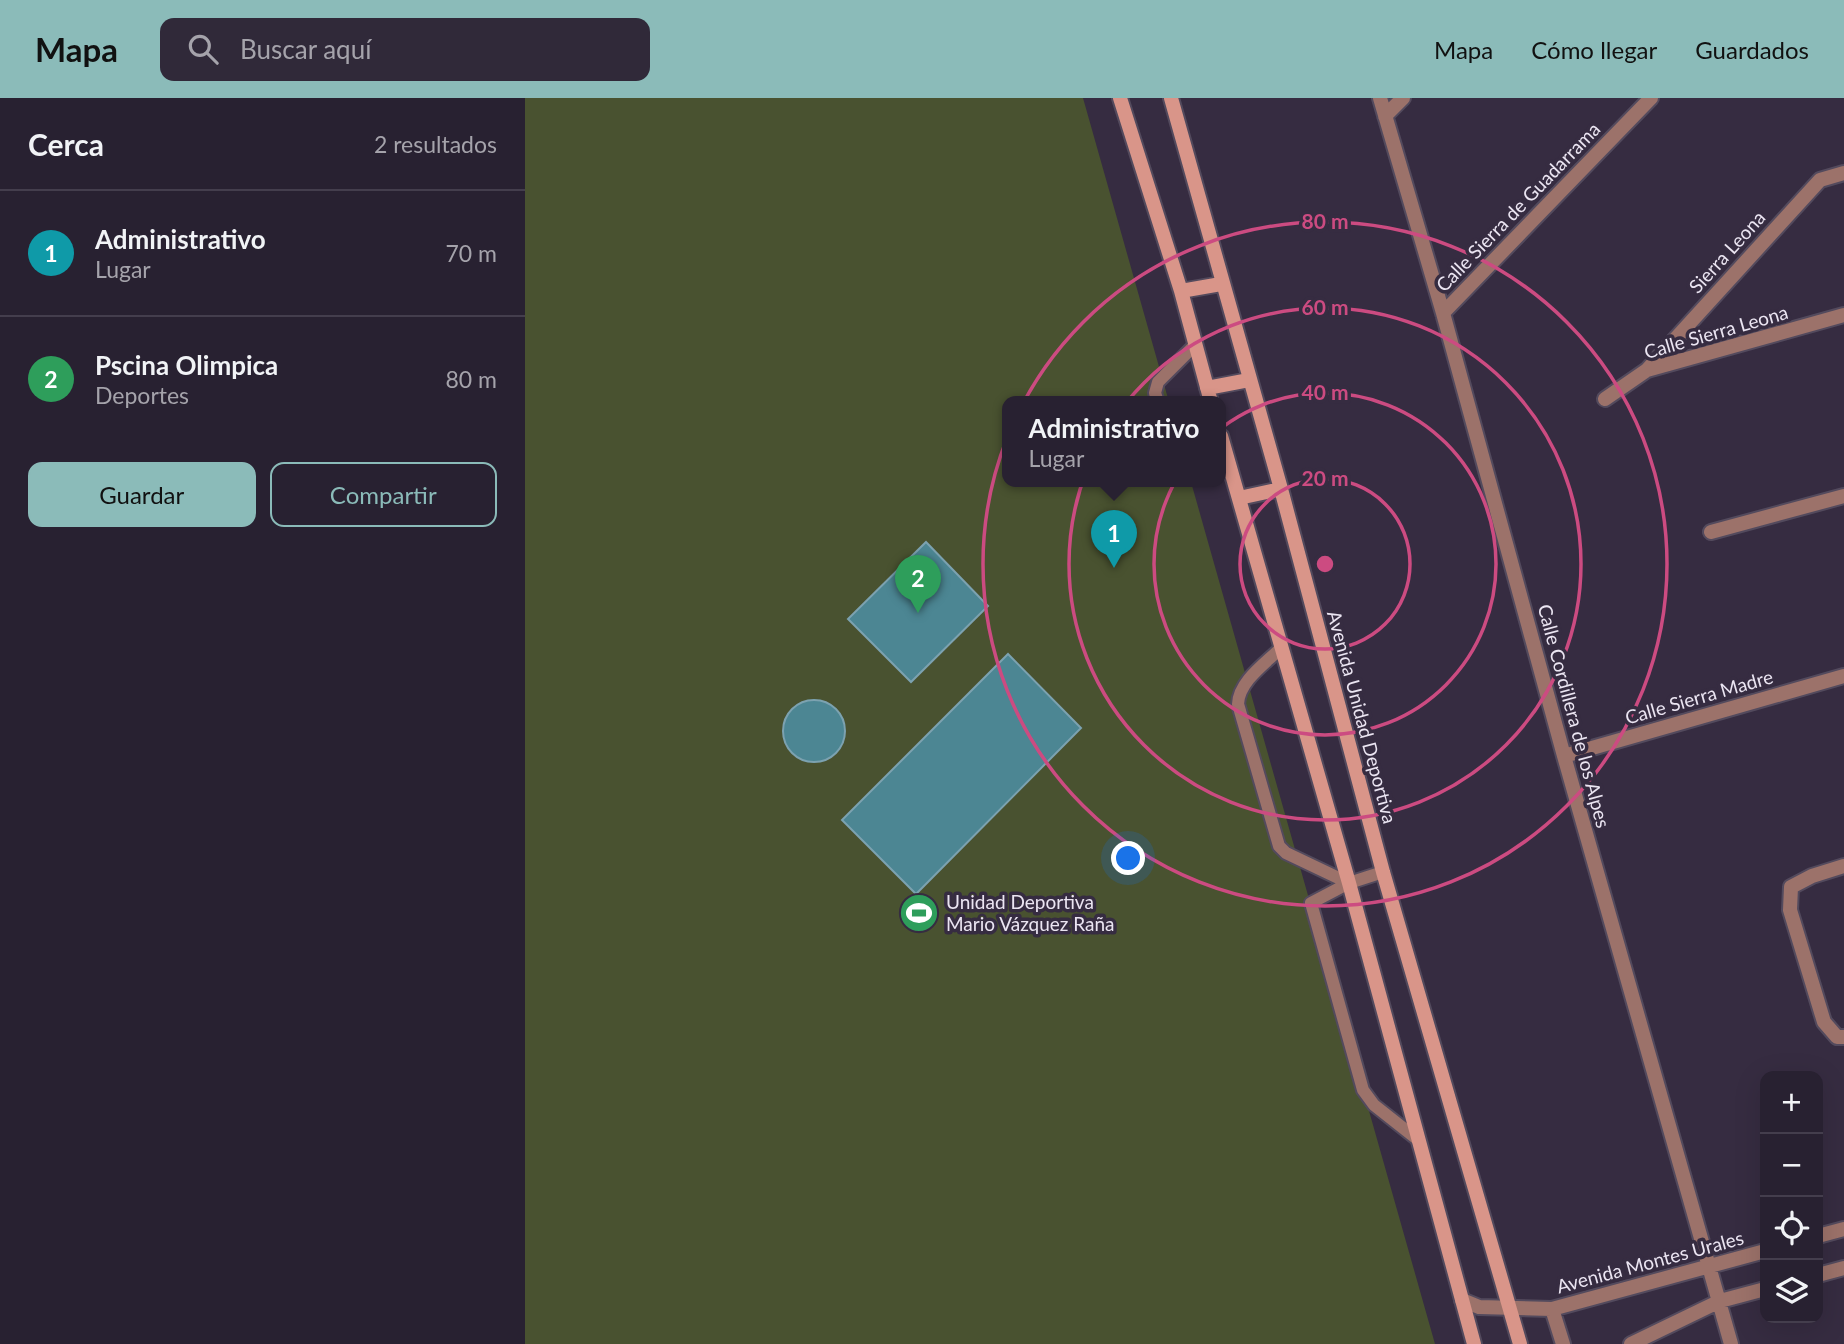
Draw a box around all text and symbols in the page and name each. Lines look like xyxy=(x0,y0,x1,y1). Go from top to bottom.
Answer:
search box xyxy=(160,18,650,81)
text: Mapa xyxy=(35,29,118,69)
icon: search xyxy=(184,30,222,68)
text: Buscar aquí xyxy=(240,33,371,65)
text: Mapa xyxy=(1434,35,1493,64)
text: Cómo llegar xyxy=(1531,35,1657,64)
text: Guardados xyxy=(1695,35,1809,64)
street label: Calle Sierra de Guadarrama xyxy=(1431,117,1605,296)
text: Cerca xyxy=(28,126,104,162)
text: 2 resultados xyxy=(374,130,497,158)
street label: Sierra Leona xyxy=(1684,206,1770,298)
text: 80 m xyxy=(1301,208,1349,233)
text: Administrativo xyxy=(95,223,266,255)
text: 1 xyxy=(44,239,58,267)
text: 70 m xyxy=(446,239,497,267)
text: Lugar xyxy=(95,255,151,283)
text: 60 m xyxy=(1301,294,1349,319)
street label: Calle Sierra Leona xyxy=(1641,300,1791,363)
text: Pscina Olimpica xyxy=(95,349,278,381)
text: 2 xyxy=(44,365,58,393)
text: 80 m xyxy=(446,365,497,393)
text: 40 m xyxy=(1301,379,1349,404)
text: Deportes xyxy=(95,381,189,409)
popup xyxy=(1002,396,1226,487)
text: Administrativo xyxy=(1029,412,1199,444)
text: Lugar xyxy=(1029,444,1084,472)
button: Guardar xyxy=(28,462,256,527)
button: Compartir xyxy=(270,462,497,527)
text: 20 m xyxy=(1301,465,1349,490)
pin: 1 xyxy=(1091,510,1137,568)
centre of rings xyxy=(1313,552,1337,576)
pin: 2 xyxy=(895,555,941,613)
street label: Calle Cordillera de los Alpes xyxy=(1534,602,1615,830)
street label: Avenida Unidad Deportiva xyxy=(1323,608,1402,826)
street label: Calle Sierra Madre xyxy=(1622,664,1775,729)
your location xyxy=(1111,841,1145,875)
place label: Unidad Deportiva Mario Vázquez Raña xyxy=(946,890,1115,935)
sports icon: Unidad Deportiva Mario Vázquez Raña xyxy=(898,892,940,934)
map controls xyxy=(1760,1071,1823,1323)
button: + xyxy=(1760,1071,1823,1134)
button: − xyxy=(1760,1134,1823,1197)
button: locate xyxy=(1760,1197,1823,1260)
street label: Avenida Montes Urales xyxy=(1554,1225,1746,1298)
button: layers xyxy=(1760,1260,1823,1323)

